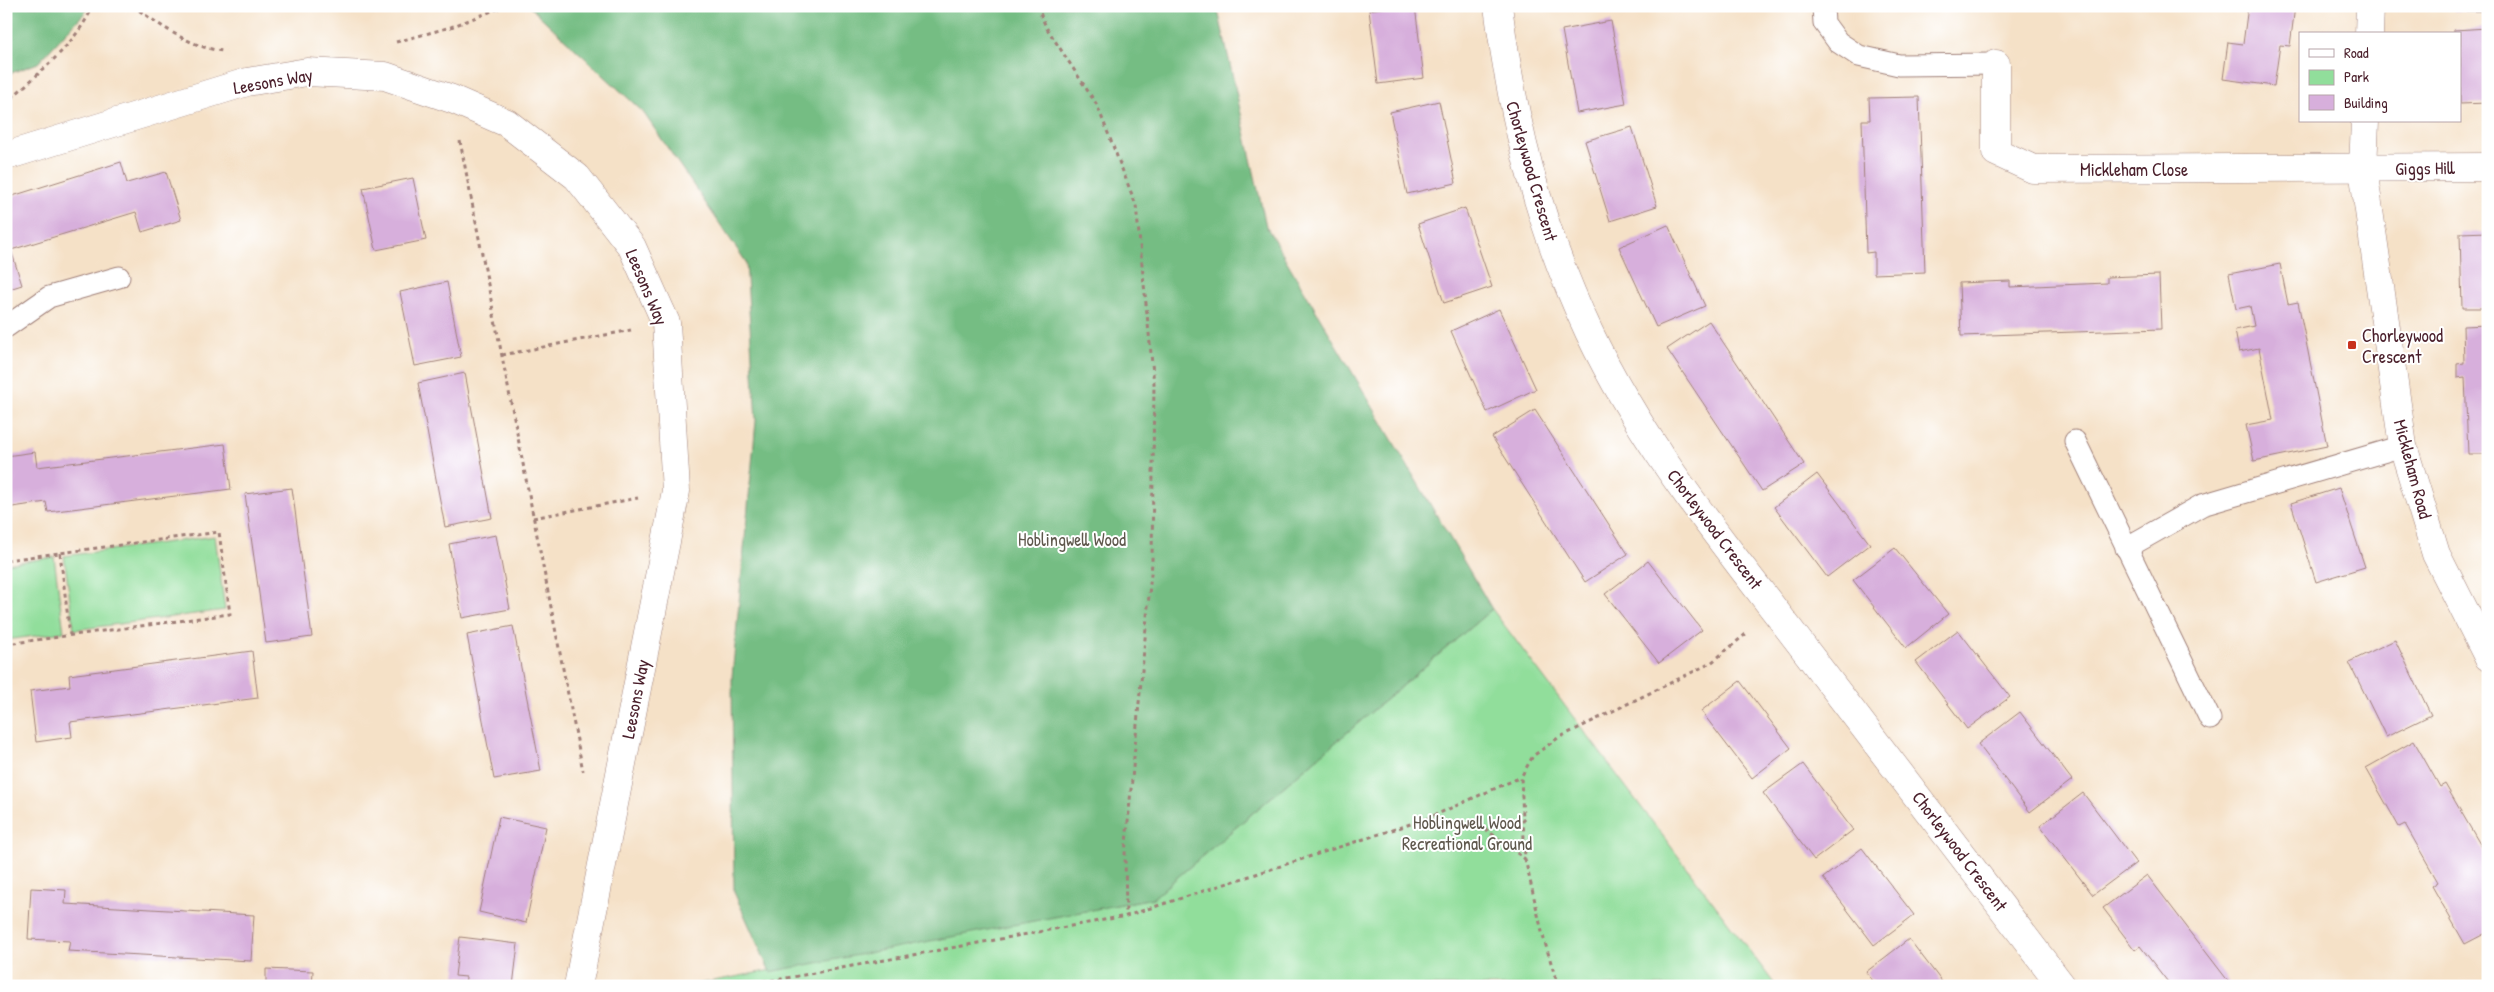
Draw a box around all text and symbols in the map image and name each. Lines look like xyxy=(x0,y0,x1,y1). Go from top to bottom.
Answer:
legend xyxy=(2299,32,2462,122)
text: Road xyxy=(2344,42,2369,63)
street label: Leesons Way xyxy=(231,62,315,100)
text: Park xyxy=(2344,66,2369,87)
text: Building xyxy=(2344,92,2388,113)
street label: Chorleywood Crescent xyxy=(1500,98,1564,245)
street label: Giggs Hill xyxy=(2395,155,2455,181)
street label: Mickleham Close xyxy=(2080,157,2188,182)
street label: Leesons Way xyxy=(620,245,674,329)
place label: Chorleywood Crescent xyxy=(2362,323,2443,369)
marker: Chorleywood Crescent xyxy=(2346,339,2358,351)
street label: Mickleham Road xyxy=(2388,417,2438,521)
street label: Chorleywood Crescent xyxy=(1662,464,1769,595)
park label: Hoblingwell Wood xyxy=(1018,527,1126,552)
street label: Leesons Way xyxy=(615,657,655,741)
street label: Chorleywood Crescent xyxy=(1907,786,2014,917)
park label: Hoblingwell Wood Recreational Ground xyxy=(1402,810,1532,856)

